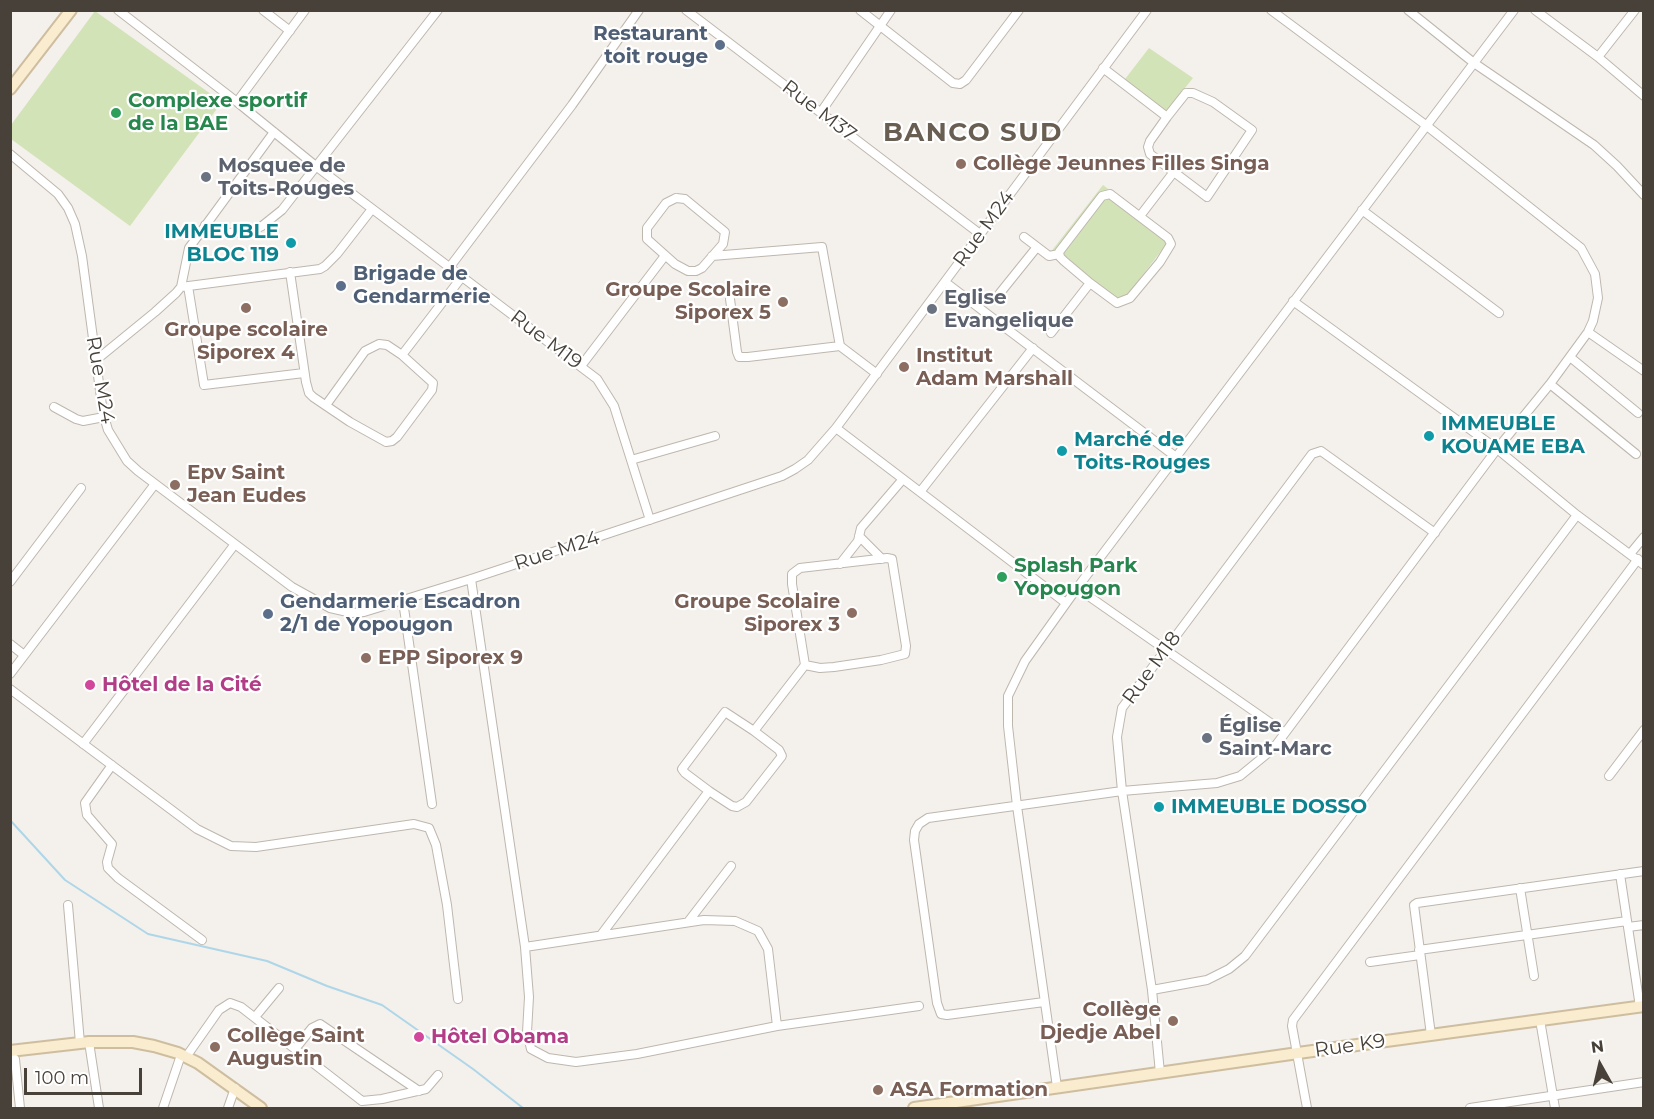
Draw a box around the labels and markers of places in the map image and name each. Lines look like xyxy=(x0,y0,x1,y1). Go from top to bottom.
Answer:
place label: Restaurant toit rouge xyxy=(593,22,708,69)
marker: Restaurant toit rouge xyxy=(713,38,727,52)
place label: Complexe sportif de la BAE xyxy=(128,89,307,136)
marker: Complexe sportif de la BAE xyxy=(109,106,123,120)
place label: Collège Jeunnes Filles Singa xyxy=(973,152,1270,176)
place label: Mosquee de Toits-Rouges xyxy=(218,154,354,201)
marker: Collège Jeunnes Filles Singa xyxy=(954,157,968,171)
marker: Mosquee de Toits-Rouges xyxy=(199,170,213,184)
place label: IMMEUBLE BLOC 119 xyxy=(164,220,279,267)
marker: IMMEUBLE BLOC 119 xyxy=(284,236,298,250)
place label: Brigade de Gendarmerie xyxy=(353,262,491,309)
place label: Groupe Scolaire Siporex 5 xyxy=(605,278,771,325)
marker: Brigade de Gendarmerie xyxy=(334,279,348,293)
place label: Eglise Evangelique xyxy=(944,286,1074,333)
marker: Groupe Scolaire Siporex 5 xyxy=(776,295,790,309)
marker: Groupe scolaire Siporex 4 xyxy=(239,301,253,315)
marker: Eglise Evangelique xyxy=(925,302,939,316)
place label: Groupe scolaire Siporex 4 xyxy=(164,318,328,365)
place label: Institut Adam Marshall xyxy=(916,344,1073,391)
marker: Institut Adam Marshall xyxy=(897,360,911,374)
place label: IMMEUBLE KOUAME EBA xyxy=(1441,412,1585,459)
place label: Marché de Toits-Rouges xyxy=(1074,428,1210,475)
marker: IMMEUBLE KOUAME EBA xyxy=(1422,429,1436,443)
marker: Marché de Toits-Rouges xyxy=(1055,444,1069,458)
place label: Epv Saint Jean Eudes xyxy=(187,461,306,508)
marker: Epv Saint Jean Eudes xyxy=(168,478,182,492)
place label: Splash Park Yopougon xyxy=(1014,554,1137,601)
marker: Splash Park Yopougon xyxy=(995,570,1009,584)
place label: Gendarmerie Escadron 2/1 de Yopougon xyxy=(280,590,521,637)
place label: Groupe Scolaire Siporex 3 xyxy=(674,590,840,637)
marker: Groupe Scolaire Siporex 3 xyxy=(845,606,859,620)
marker: Gendarmerie Escadron 2/1 de Yopougon xyxy=(261,607,275,621)
place label: EPP Siporex 9 xyxy=(378,646,523,670)
marker: EPP Siporex 9 xyxy=(359,651,373,665)
place label: Hôtel de la Cité xyxy=(102,673,262,697)
marker: Hôtel de la Cité xyxy=(83,678,97,692)
place label: Église Saint-Marc xyxy=(1219,714,1332,761)
marker: Église Saint-Marc xyxy=(1200,731,1214,745)
place label: IMMEUBLE DOSSO xyxy=(1171,795,1367,819)
marker: IMMEUBLE DOSSO xyxy=(1152,800,1166,814)
place label: Collège Djedje Abel xyxy=(1040,998,1161,1045)
marker: Collège Djedje Abel xyxy=(1166,1014,1180,1028)
place label: Collège Saint Augustin xyxy=(227,1024,365,1071)
place label: Hôtel Obama xyxy=(431,1025,569,1049)
marker: Hôtel Obama xyxy=(412,1030,426,1044)
marker: Collège Saint Augustin xyxy=(208,1040,222,1054)
place label: ASA Formation xyxy=(890,1078,1048,1102)
marker: ASA Formation xyxy=(871,1083,885,1097)

